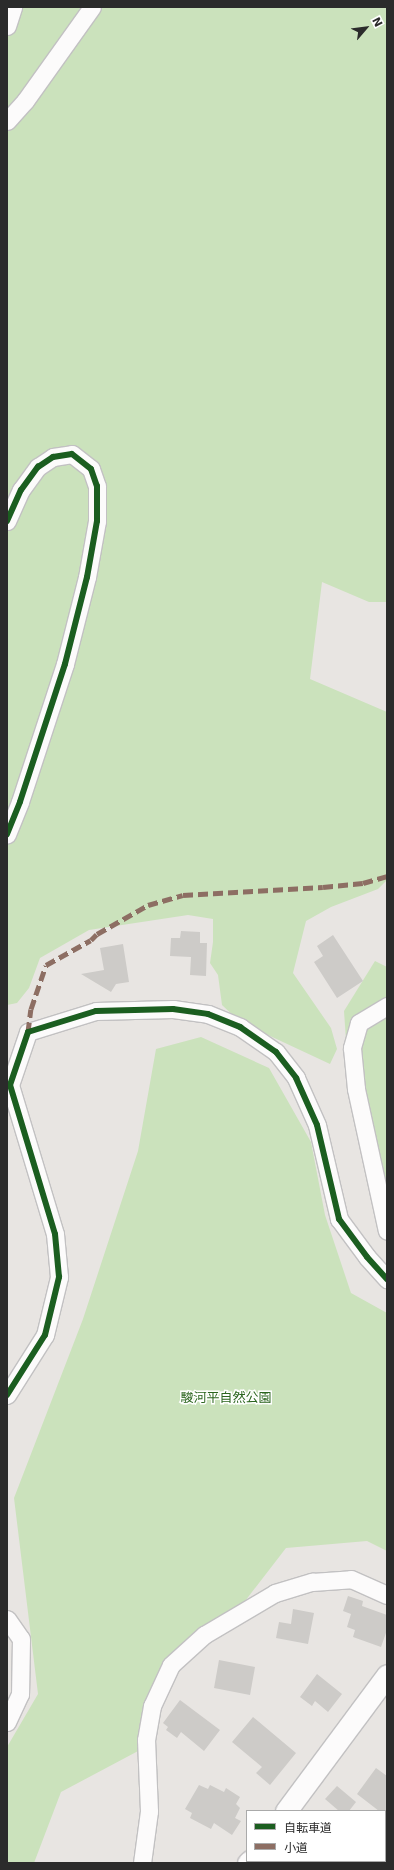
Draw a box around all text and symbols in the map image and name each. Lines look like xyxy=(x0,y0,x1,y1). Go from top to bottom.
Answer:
north arrow xyxy=(346,8,386,48)
text: N xyxy=(369,15,385,29)
park label: 駿河平自然公園 xyxy=(181,1390,271,1406)
legend xyxy=(246,1810,386,1862)
text: 自転車道 xyxy=(284,1821,332,1835)
text: 小道 xyxy=(284,1841,308,1855)

